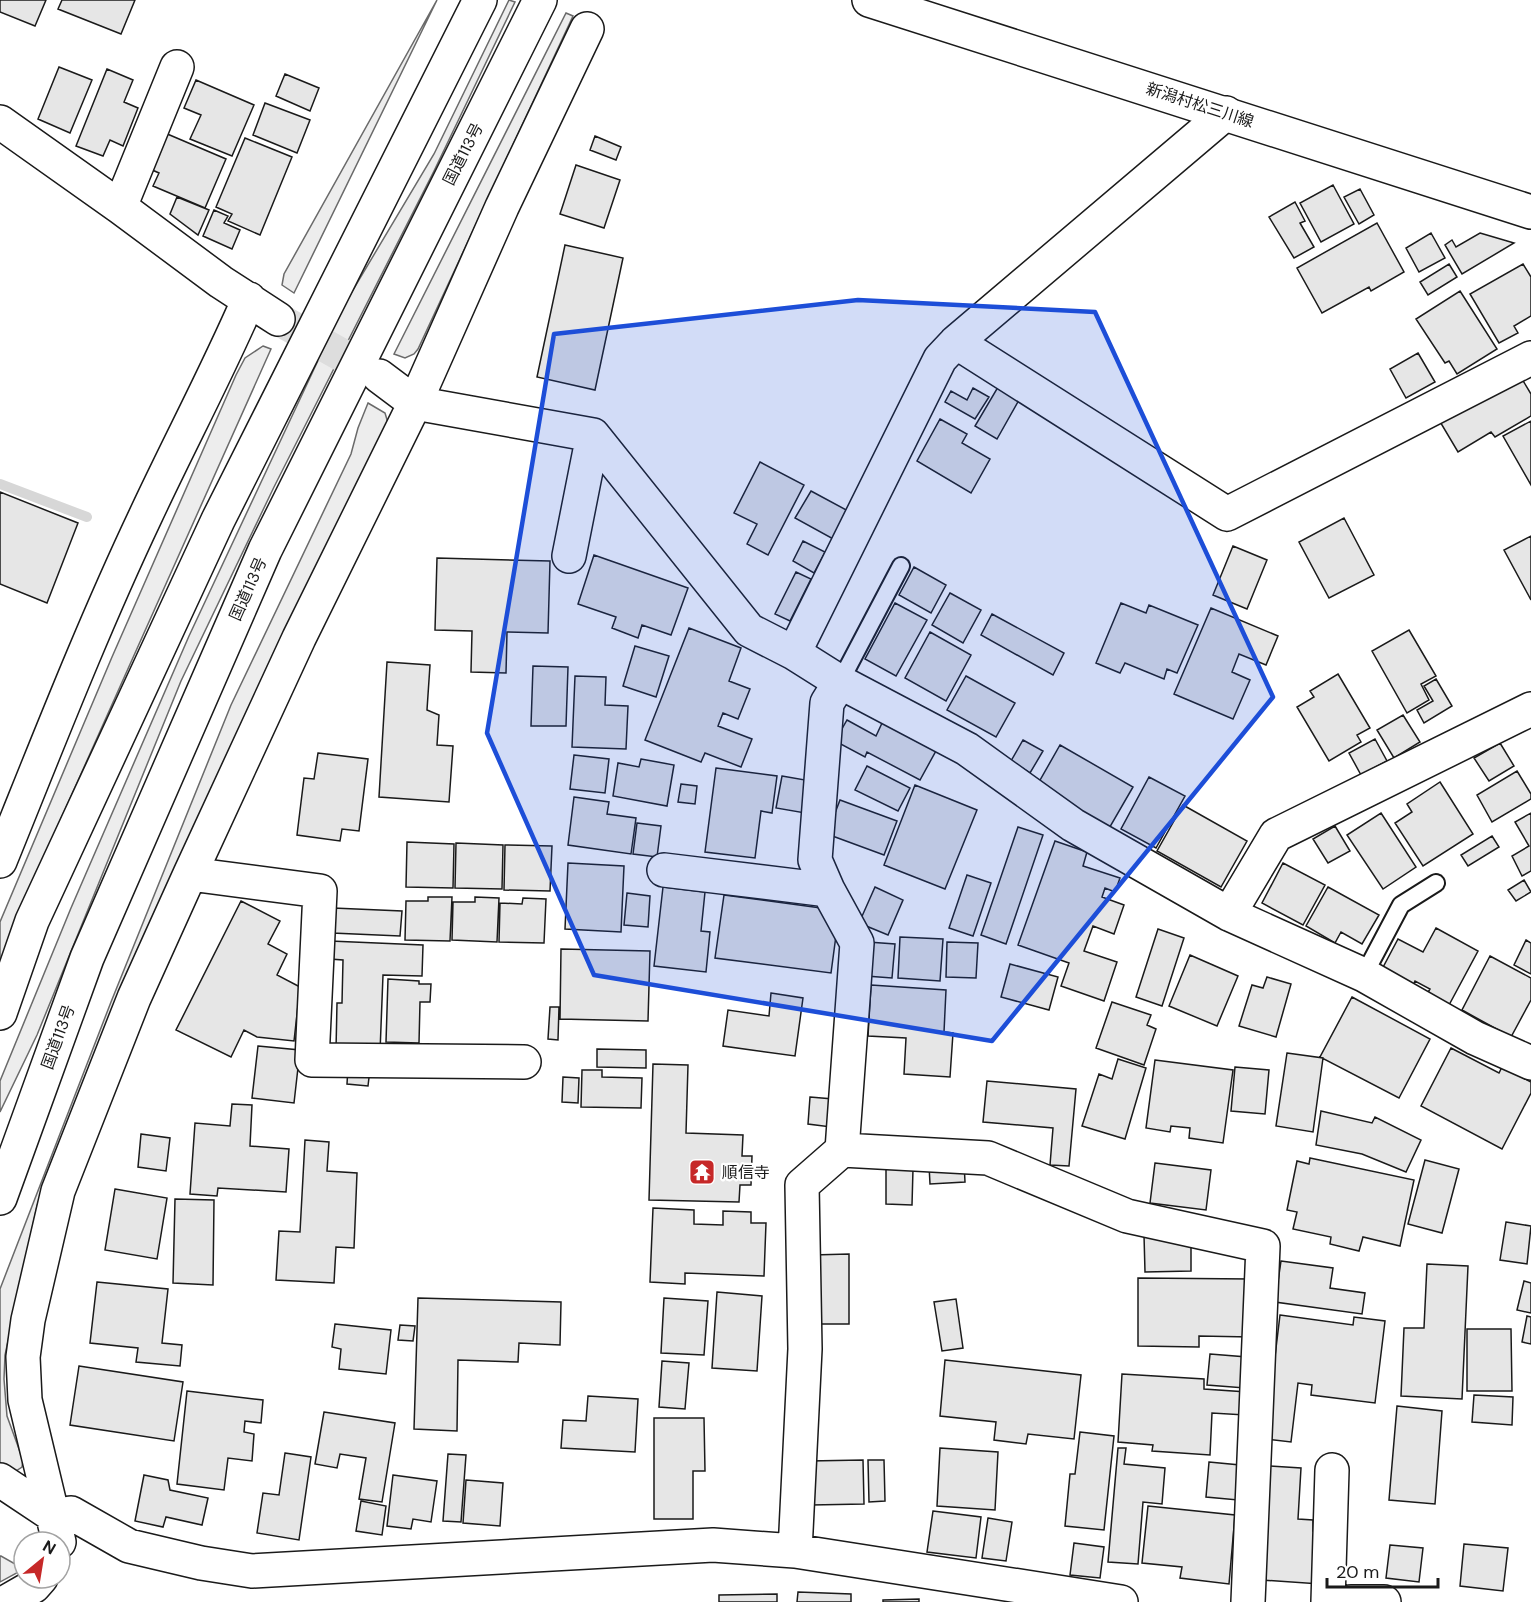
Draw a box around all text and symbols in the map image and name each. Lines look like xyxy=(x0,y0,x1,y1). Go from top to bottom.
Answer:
street label: 新潟村松三川線 xyxy=(1143,78,1257,132)
street label: 国道113号 xyxy=(438,119,488,189)
street label: 国道113号 xyxy=(225,554,271,624)
street label: 国道113号 xyxy=(37,1002,79,1072)
temple icon: 順信寺 xyxy=(687,1157,717,1187)
place label: 順信寺 xyxy=(722,1162,770,1183)
north arrow xyxy=(12,1530,72,1590)
text: N xyxy=(39,1535,60,1559)
scale bar xyxy=(1327,1551,1438,1589)
text: 20 m xyxy=(1336,1560,1379,1584)

